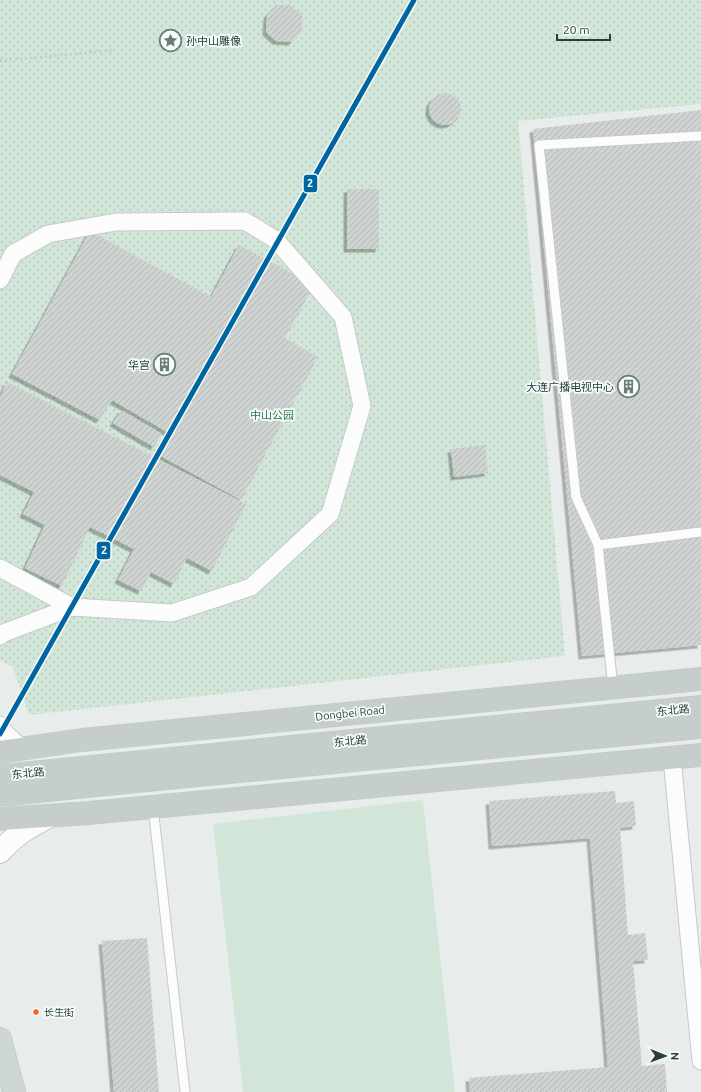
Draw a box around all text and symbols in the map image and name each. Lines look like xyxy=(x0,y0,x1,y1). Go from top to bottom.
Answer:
scale bar xyxy=(557,16,610,42)
text: 20 m xyxy=(563,23,590,36)
place icon: 孙中山雕像 xyxy=(157,28,183,54)
place label: 孙中山雕像 xyxy=(186,35,241,47)
line badge: 2 xyxy=(303,174,318,193)
text: 2 xyxy=(307,177,313,189)
building icon: 华宫 xyxy=(152,352,178,378)
place label: 华宫 xyxy=(128,359,150,371)
building icon: 大连广播电视中心 xyxy=(616,374,642,400)
place label: 大连广播电视中心 xyxy=(526,381,614,393)
park label: 中山公园 xyxy=(250,409,294,421)
line badge: 2 xyxy=(96,541,111,560)
text: 2 xyxy=(101,544,107,556)
street label: 东北路 xyxy=(656,702,690,718)
street label: Dongbei Road xyxy=(315,703,385,723)
street label: 东北路 xyxy=(333,733,367,749)
street label: 东北路 xyxy=(11,765,45,781)
marker: 长生街 xyxy=(31,1007,41,1017)
place label: 长生街 xyxy=(44,1007,74,1018)
north arrow xyxy=(645,1036,685,1076)
text: N xyxy=(669,1052,681,1060)

